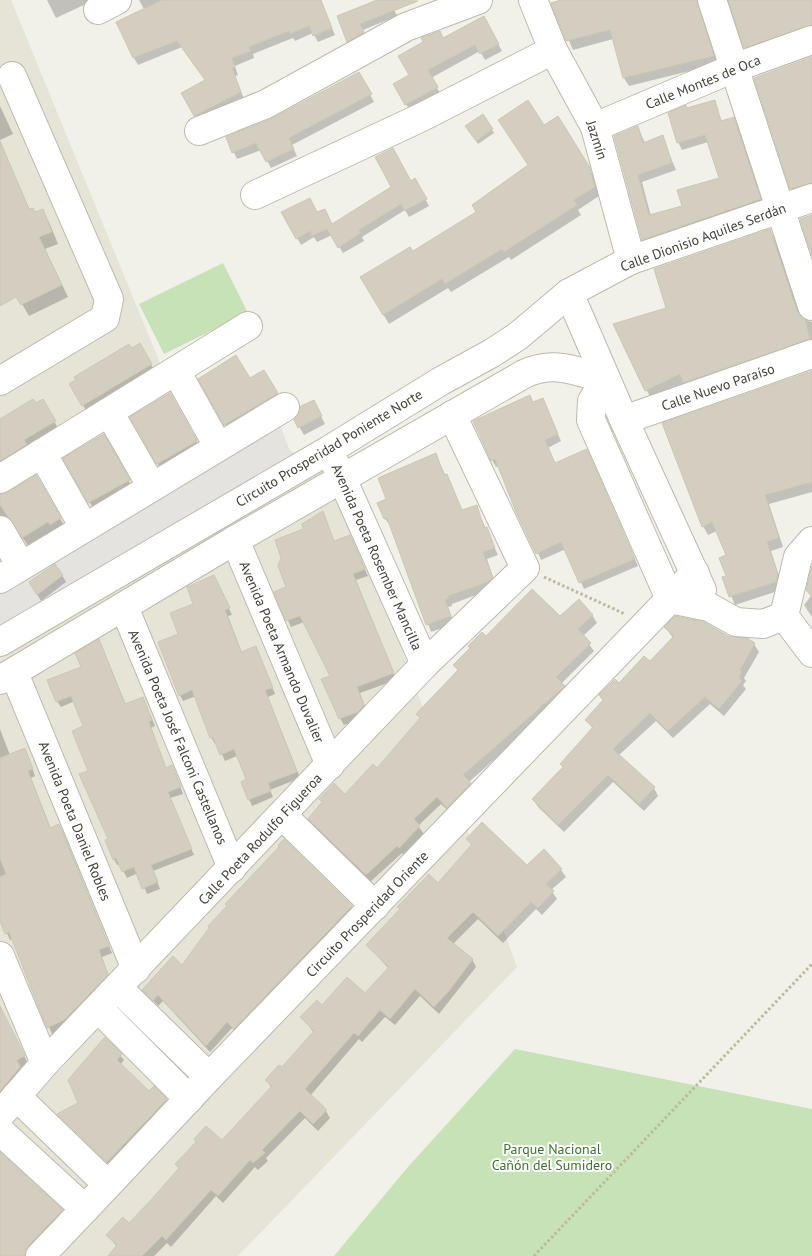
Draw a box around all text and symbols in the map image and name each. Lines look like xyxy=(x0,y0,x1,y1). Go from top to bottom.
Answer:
street label: Calle Montes de Oca xyxy=(643,51,763,113)
street label: Jazmín xyxy=(582,117,612,162)
street label: Calle Dionisio Aquiles Serdán xyxy=(618,199,788,275)
street label: Calle Nuevo Paraíso xyxy=(659,359,777,415)
street label: Circuito Prosperidad Poniente Norte xyxy=(232,385,426,511)
street label: Avenida Poeta Rosember Mancilla xyxy=(328,461,426,653)
street label: Avenida Poeta Armando Duvalier xyxy=(235,558,329,746)
street label: Avenida Poeta José Falconi Castellanos xyxy=(124,627,232,847)
street label: Avenida Poeta Daniel Robles xyxy=(35,739,115,904)
street label: Calle Poeta Rodulfo Figueroa xyxy=(194,769,326,909)
street label: Circuito Prosperidad Oriente xyxy=(302,847,432,981)
park label: Parque Nacional Cañón del Sumidero xyxy=(492,1140,612,1174)

